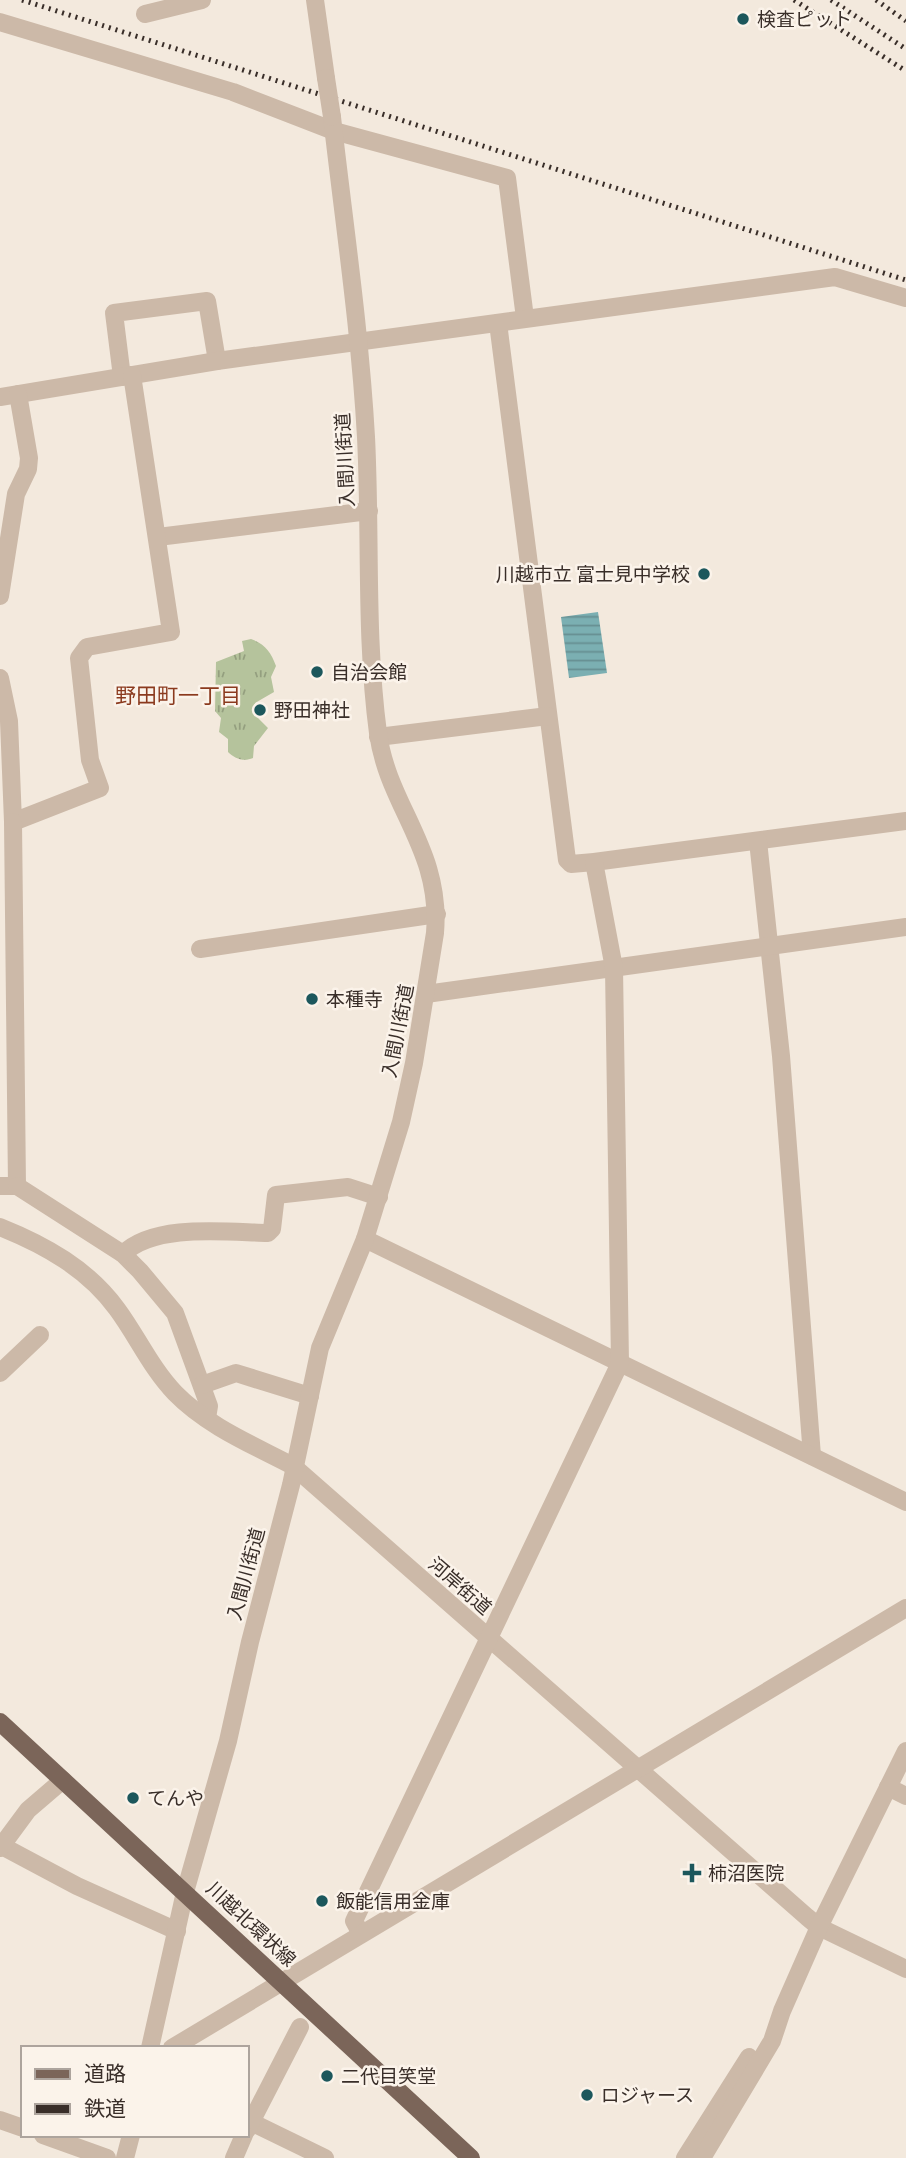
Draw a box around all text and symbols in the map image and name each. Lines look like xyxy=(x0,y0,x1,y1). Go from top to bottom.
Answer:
place label: 検査ピット xyxy=(757,8,852,31)
marker: 検査ピット xyxy=(735,11,751,27)
street label: 入間川街道 xyxy=(331,412,359,508)
place label: 川越市立 富士見中学校 xyxy=(496,563,690,586)
marker: 川越市立 富士見中学校 xyxy=(696,566,712,582)
place label: 自治会館 xyxy=(331,661,407,684)
marker: 自治会館 xyxy=(309,664,325,680)
district label: 野田町一丁目 xyxy=(115,684,241,708)
place label: 野田神社 xyxy=(274,699,350,722)
marker: 野田神社 xyxy=(252,702,268,718)
street label: 入間川街道 xyxy=(378,982,418,1080)
place label: 本種寺 xyxy=(326,988,383,1011)
marker: 本種寺 xyxy=(304,991,320,1007)
street label: 入間川街道 xyxy=(223,1525,269,1623)
street label: 河岸街道 xyxy=(424,1552,496,1620)
place label: てんや xyxy=(147,1787,204,1810)
marker: てんや xyxy=(125,1790,141,1806)
place label: 柿沼医院 xyxy=(708,1862,784,1885)
marker: 柿沼医院 xyxy=(682,1863,702,1883)
street label: 川越北環状線 xyxy=(201,1877,301,1971)
place label: 飯能信用金庫 xyxy=(336,1890,450,1913)
marker: 飯能信用金庫 xyxy=(314,1893,330,1909)
legend xyxy=(21,2046,248,2137)
text: 道路 xyxy=(84,2062,126,2086)
place label: 二代目笑堂 xyxy=(341,2065,436,2088)
marker: 二代目笑堂 xyxy=(319,2068,335,2084)
place label: ロジャース xyxy=(601,2084,694,2107)
marker: ロジャース xyxy=(579,2087,595,2103)
text: 鉄道 xyxy=(84,2097,126,2121)

